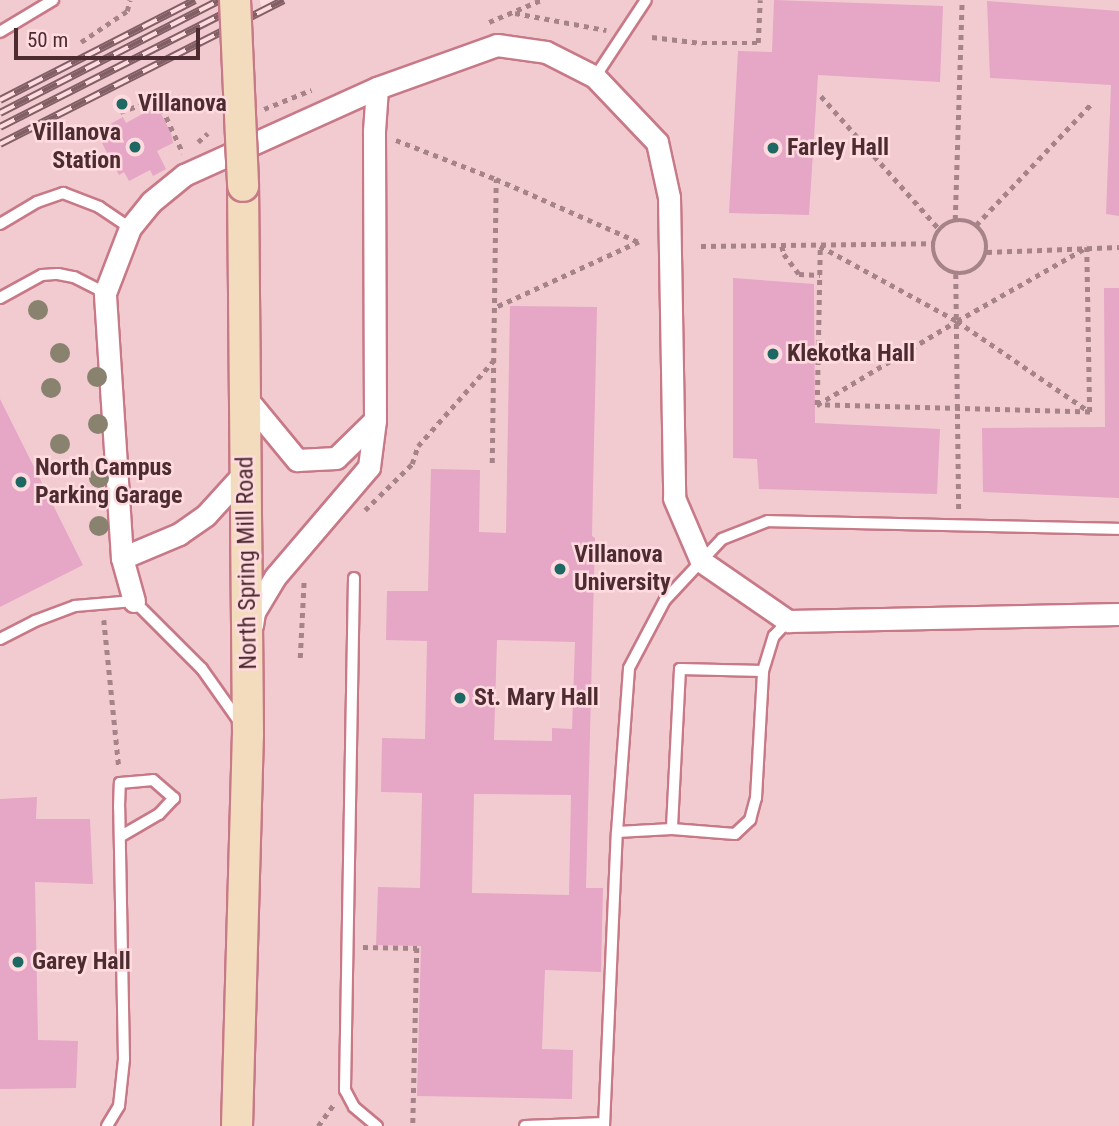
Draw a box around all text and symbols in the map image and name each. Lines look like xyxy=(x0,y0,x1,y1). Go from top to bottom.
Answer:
scale bar xyxy=(18,14,203,58)
text: 50 m xyxy=(27,28,68,52)
place label: Villanova xyxy=(138,90,227,118)
marker: Villanova xyxy=(112,94,132,114)
place label: Villanova Station xyxy=(32,119,121,175)
place label: Farley Hall xyxy=(787,134,889,162)
marker: Villanova Station xyxy=(127,139,143,155)
marker: Farley Hall xyxy=(765,140,781,156)
place label: Klekotka Hall xyxy=(787,340,915,368)
marker: Klekotka Hall xyxy=(765,346,781,362)
place label: North Campus Parking Garage xyxy=(35,454,183,510)
street label: North Spring Mill Road xyxy=(231,456,263,670)
marker: North Campus Parking Garage xyxy=(13,474,29,490)
place label: Villanova University xyxy=(574,541,671,597)
marker: Villanova University xyxy=(552,561,568,577)
place label: St. Mary Hall xyxy=(474,684,599,712)
marker: St. Mary Hall xyxy=(452,690,468,706)
place label: Garey Hall xyxy=(32,948,131,976)
marker: Garey Hall xyxy=(10,954,26,970)

